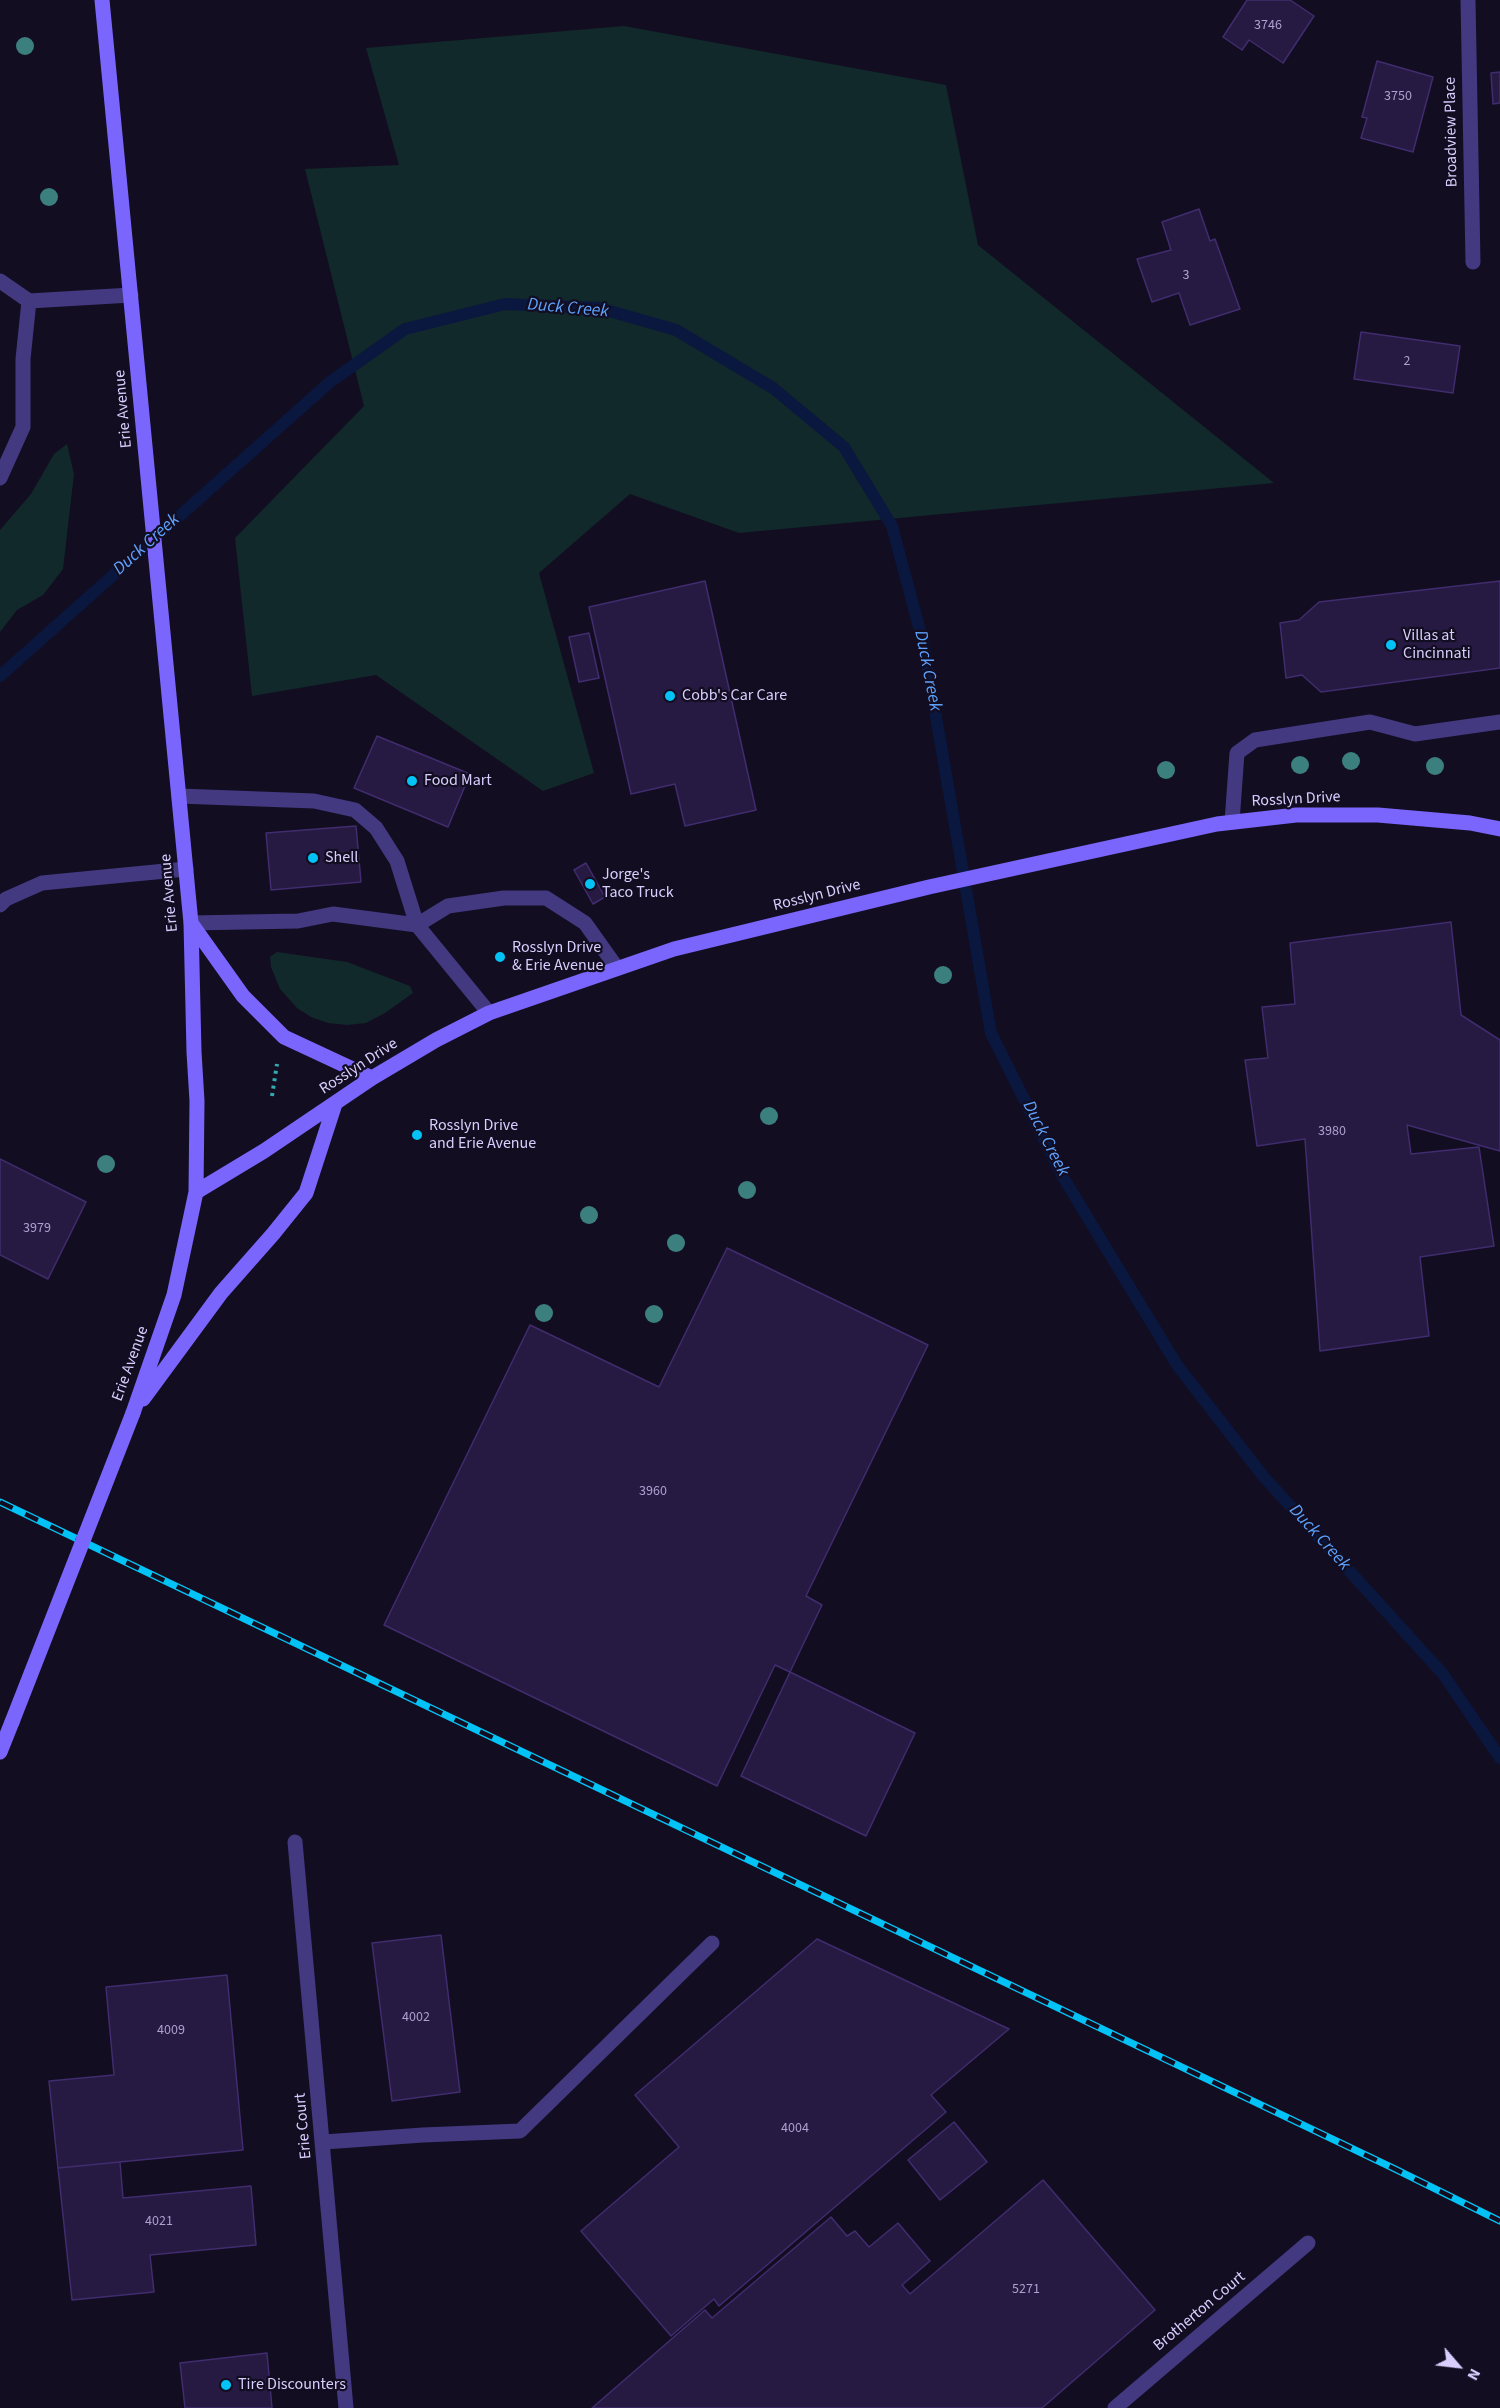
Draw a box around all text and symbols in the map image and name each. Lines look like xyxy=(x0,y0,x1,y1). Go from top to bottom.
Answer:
house number: 3746 xyxy=(1254,18,1282,34)
street label: Broadview Place xyxy=(1441,77,1463,187)
house number: 3750 xyxy=(1384,89,1412,105)
house number: 3 xyxy=(1183,268,1189,284)
water label: Duck Creek xyxy=(526,295,610,323)
house number: 2 xyxy=(1404,354,1410,370)
street label: Erie Avenue xyxy=(111,369,137,449)
water label: Duck Creek xyxy=(109,510,185,580)
place label: Villas at Cincinnati xyxy=(1403,626,1471,664)
water label: Duck Creek xyxy=(909,629,945,713)
marker: Villas at Cincinnati xyxy=(1384,638,1398,652)
place label: Cobb's Car Care xyxy=(682,686,787,706)
marker: Cobb's Car Care xyxy=(663,689,677,703)
place label: Food Mart xyxy=(424,771,492,791)
marker: Food Mart xyxy=(405,774,419,788)
street label: Rosslyn Drive xyxy=(1251,788,1341,812)
place label: Shell xyxy=(325,848,358,868)
marker: Shell xyxy=(306,851,320,865)
street label: Erie Avenue xyxy=(157,853,183,933)
place label: Jorge's Taco Truck xyxy=(602,865,674,903)
street label: Rosslyn Drive xyxy=(771,876,863,916)
marker: Jorge's Taco Truck xyxy=(583,877,597,891)
place label: Rosslyn Drive & Erie Avenue xyxy=(512,938,603,976)
marker: Rosslyn Drive & Erie Avenue xyxy=(493,950,507,964)
street label: Rosslyn Drive xyxy=(316,1035,402,1099)
water label: Duck Creek xyxy=(1017,1098,1073,1180)
place label: Rosslyn Drive and Erie Avenue xyxy=(429,1116,536,1154)
house number: 3980 xyxy=(1318,1124,1346,1140)
marker: Rosslyn Drive and Erie Avenue xyxy=(410,1128,424,1142)
house number: 3979 xyxy=(23,1221,51,1237)
street label: Erie Avenue xyxy=(109,1324,153,1404)
house number: 3960 xyxy=(639,1484,667,1500)
water label: Duck Creek xyxy=(1284,1500,1354,1576)
house number: 4002 xyxy=(402,2010,430,2026)
house number: 4009 xyxy=(157,2023,185,2039)
street label: Erie Court xyxy=(292,2092,316,2160)
house number: 4004 xyxy=(781,2121,809,2137)
house number: 4021 xyxy=(145,2214,173,2230)
street label: Brotherton Court xyxy=(1150,2268,1250,2356)
house number: 5271 xyxy=(1012,2282,1040,2298)
north arrow xyxy=(1428,2336,1488,2396)
text: N xyxy=(1462,2365,1486,2384)
place label: Tire Discounters xyxy=(238,2375,346,2395)
marker: Tire Discounters xyxy=(219,2378,233,2392)

